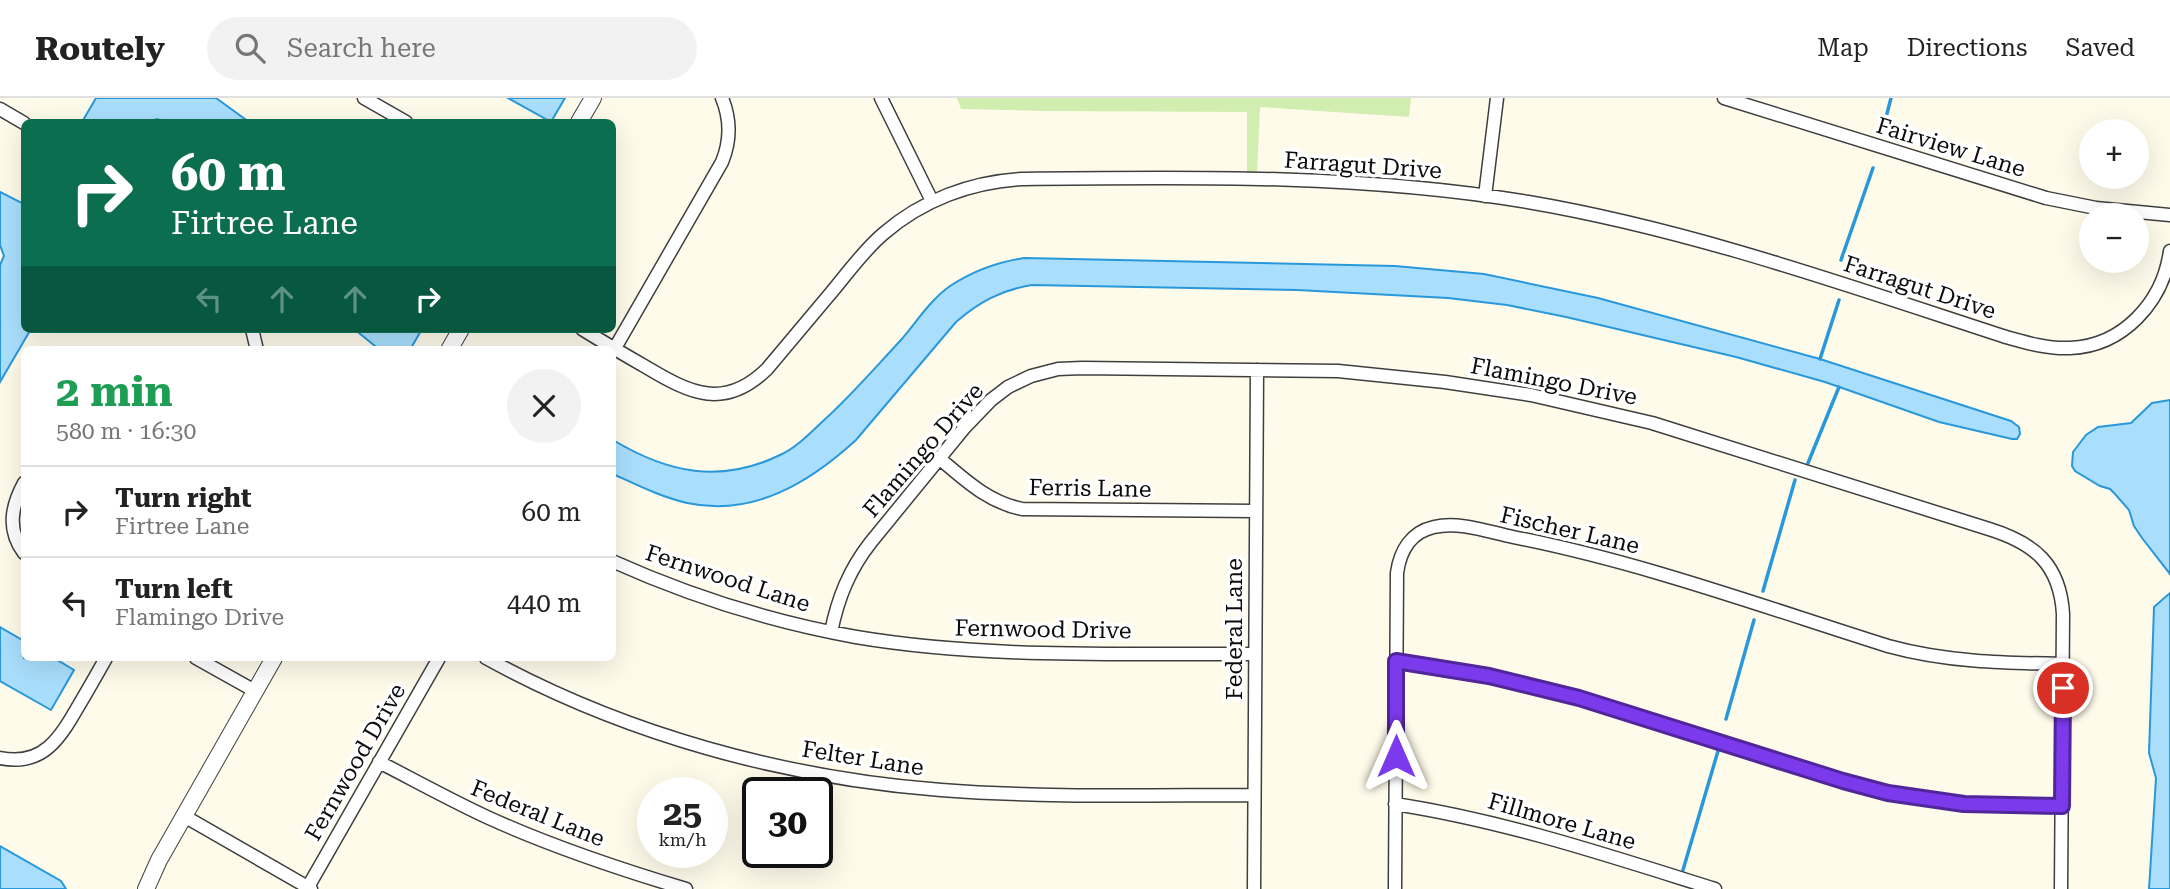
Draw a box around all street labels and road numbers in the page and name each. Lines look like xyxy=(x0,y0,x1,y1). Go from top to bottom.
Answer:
street label: Fairview Lane xyxy=(1873,112,2029,183)
street label: Farragut Drive xyxy=(1283,147,1443,184)
street label: Farragut Drive xyxy=(1840,250,1999,325)
street label: Flamingo Drive xyxy=(1468,352,1639,411)
street label: Flamingo Drive xyxy=(858,378,989,523)
street label: Ferris Lane xyxy=(1028,474,1152,503)
street label: Fischer Lane xyxy=(1498,501,1642,560)
street label: Fernwood Lane xyxy=(642,539,813,618)
street label: Federal Lane xyxy=(1221,558,1248,700)
street label: Fernwood Drive xyxy=(954,614,1132,645)
street label: Fernwood Drive xyxy=(300,679,411,846)
street label: Felter Lane xyxy=(800,736,926,781)
street label: Federal Lane xyxy=(467,774,609,853)
street label: Fillmore Lane xyxy=(1485,787,1639,855)

